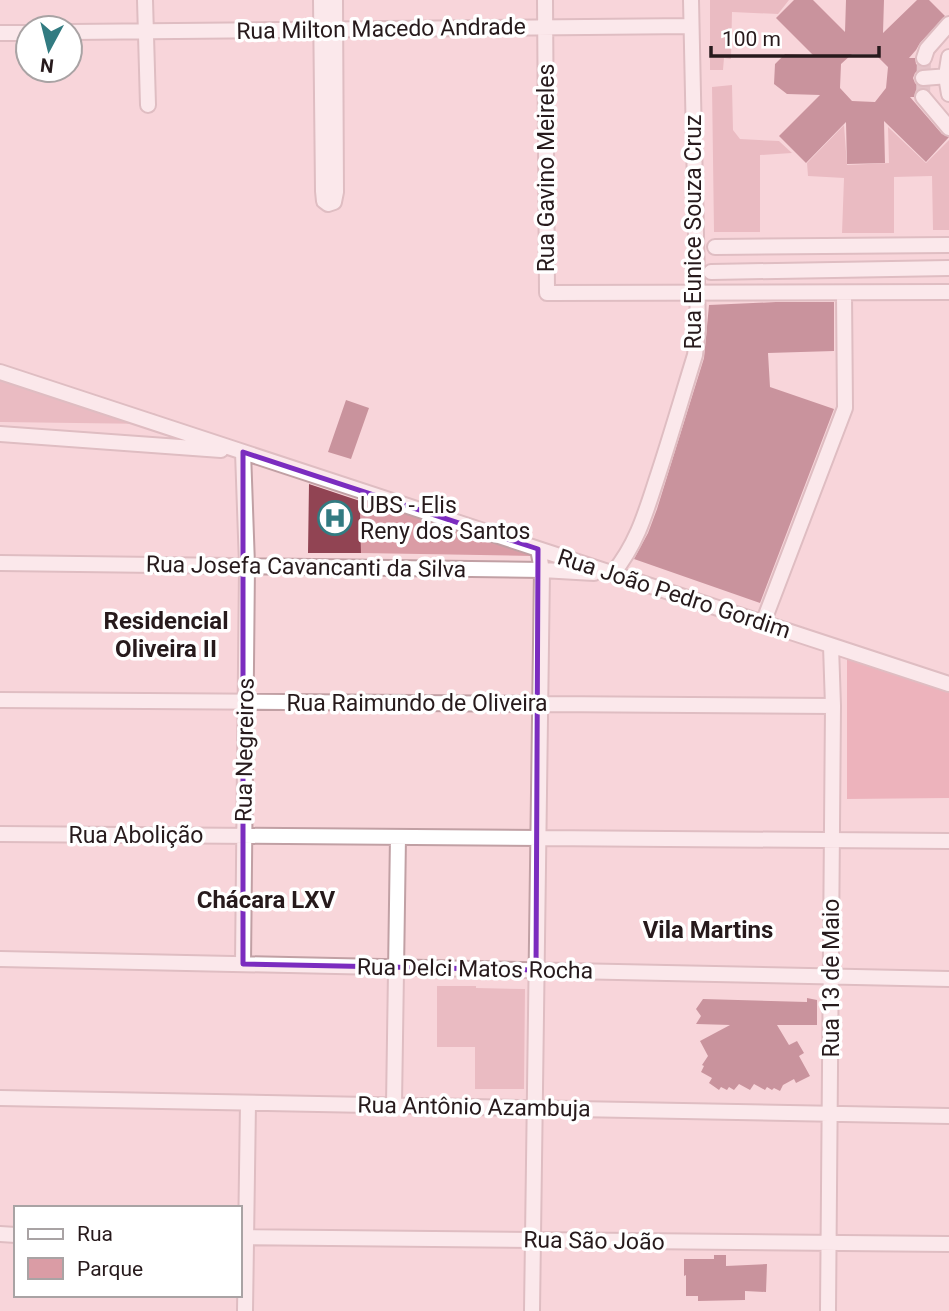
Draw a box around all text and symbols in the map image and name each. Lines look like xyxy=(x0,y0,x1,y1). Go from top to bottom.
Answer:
street label: Rua Milton Macedo Andrade xyxy=(236,13,526,45)
north arrow xyxy=(14,14,84,84)
scale bar xyxy=(711,14,879,58)
text: 100 m xyxy=(722,27,781,51)
text: N xyxy=(39,53,55,78)
street label: Rua Gavino Meireles xyxy=(533,64,560,272)
street label: Rua Eunice Souza Cruz xyxy=(680,115,707,349)
place label: UBS - Elis Reny dos Santos xyxy=(360,492,530,545)
hospital icon: UBS - Elis Reny dos Santos xyxy=(316,499,354,537)
street label: Rua João Pedro Gordim xyxy=(554,544,794,644)
street label: Rua Josefa Cavancanti da Silva xyxy=(146,551,466,583)
district label: Residencial Oliveira II xyxy=(104,607,229,663)
street label: Rua Negreiros xyxy=(230,678,260,822)
street label: Rua Raimundo de Oliveira xyxy=(286,690,548,717)
street label: Rua Abolição xyxy=(69,822,203,849)
district label: Chácara LXV xyxy=(197,886,336,914)
street label: Rua 13 de Maio xyxy=(818,899,845,1057)
district label: Vila Martins xyxy=(643,916,773,944)
street label: Rua Delci Matos Rocha xyxy=(357,953,593,985)
street label: Rua Antônio Azambuja xyxy=(357,1091,591,1123)
legend xyxy=(14,1206,242,1297)
text: Rua xyxy=(77,1222,113,1246)
street label: Rua São João xyxy=(523,1226,665,1256)
text: Parque xyxy=(77,1257,143,1281)

